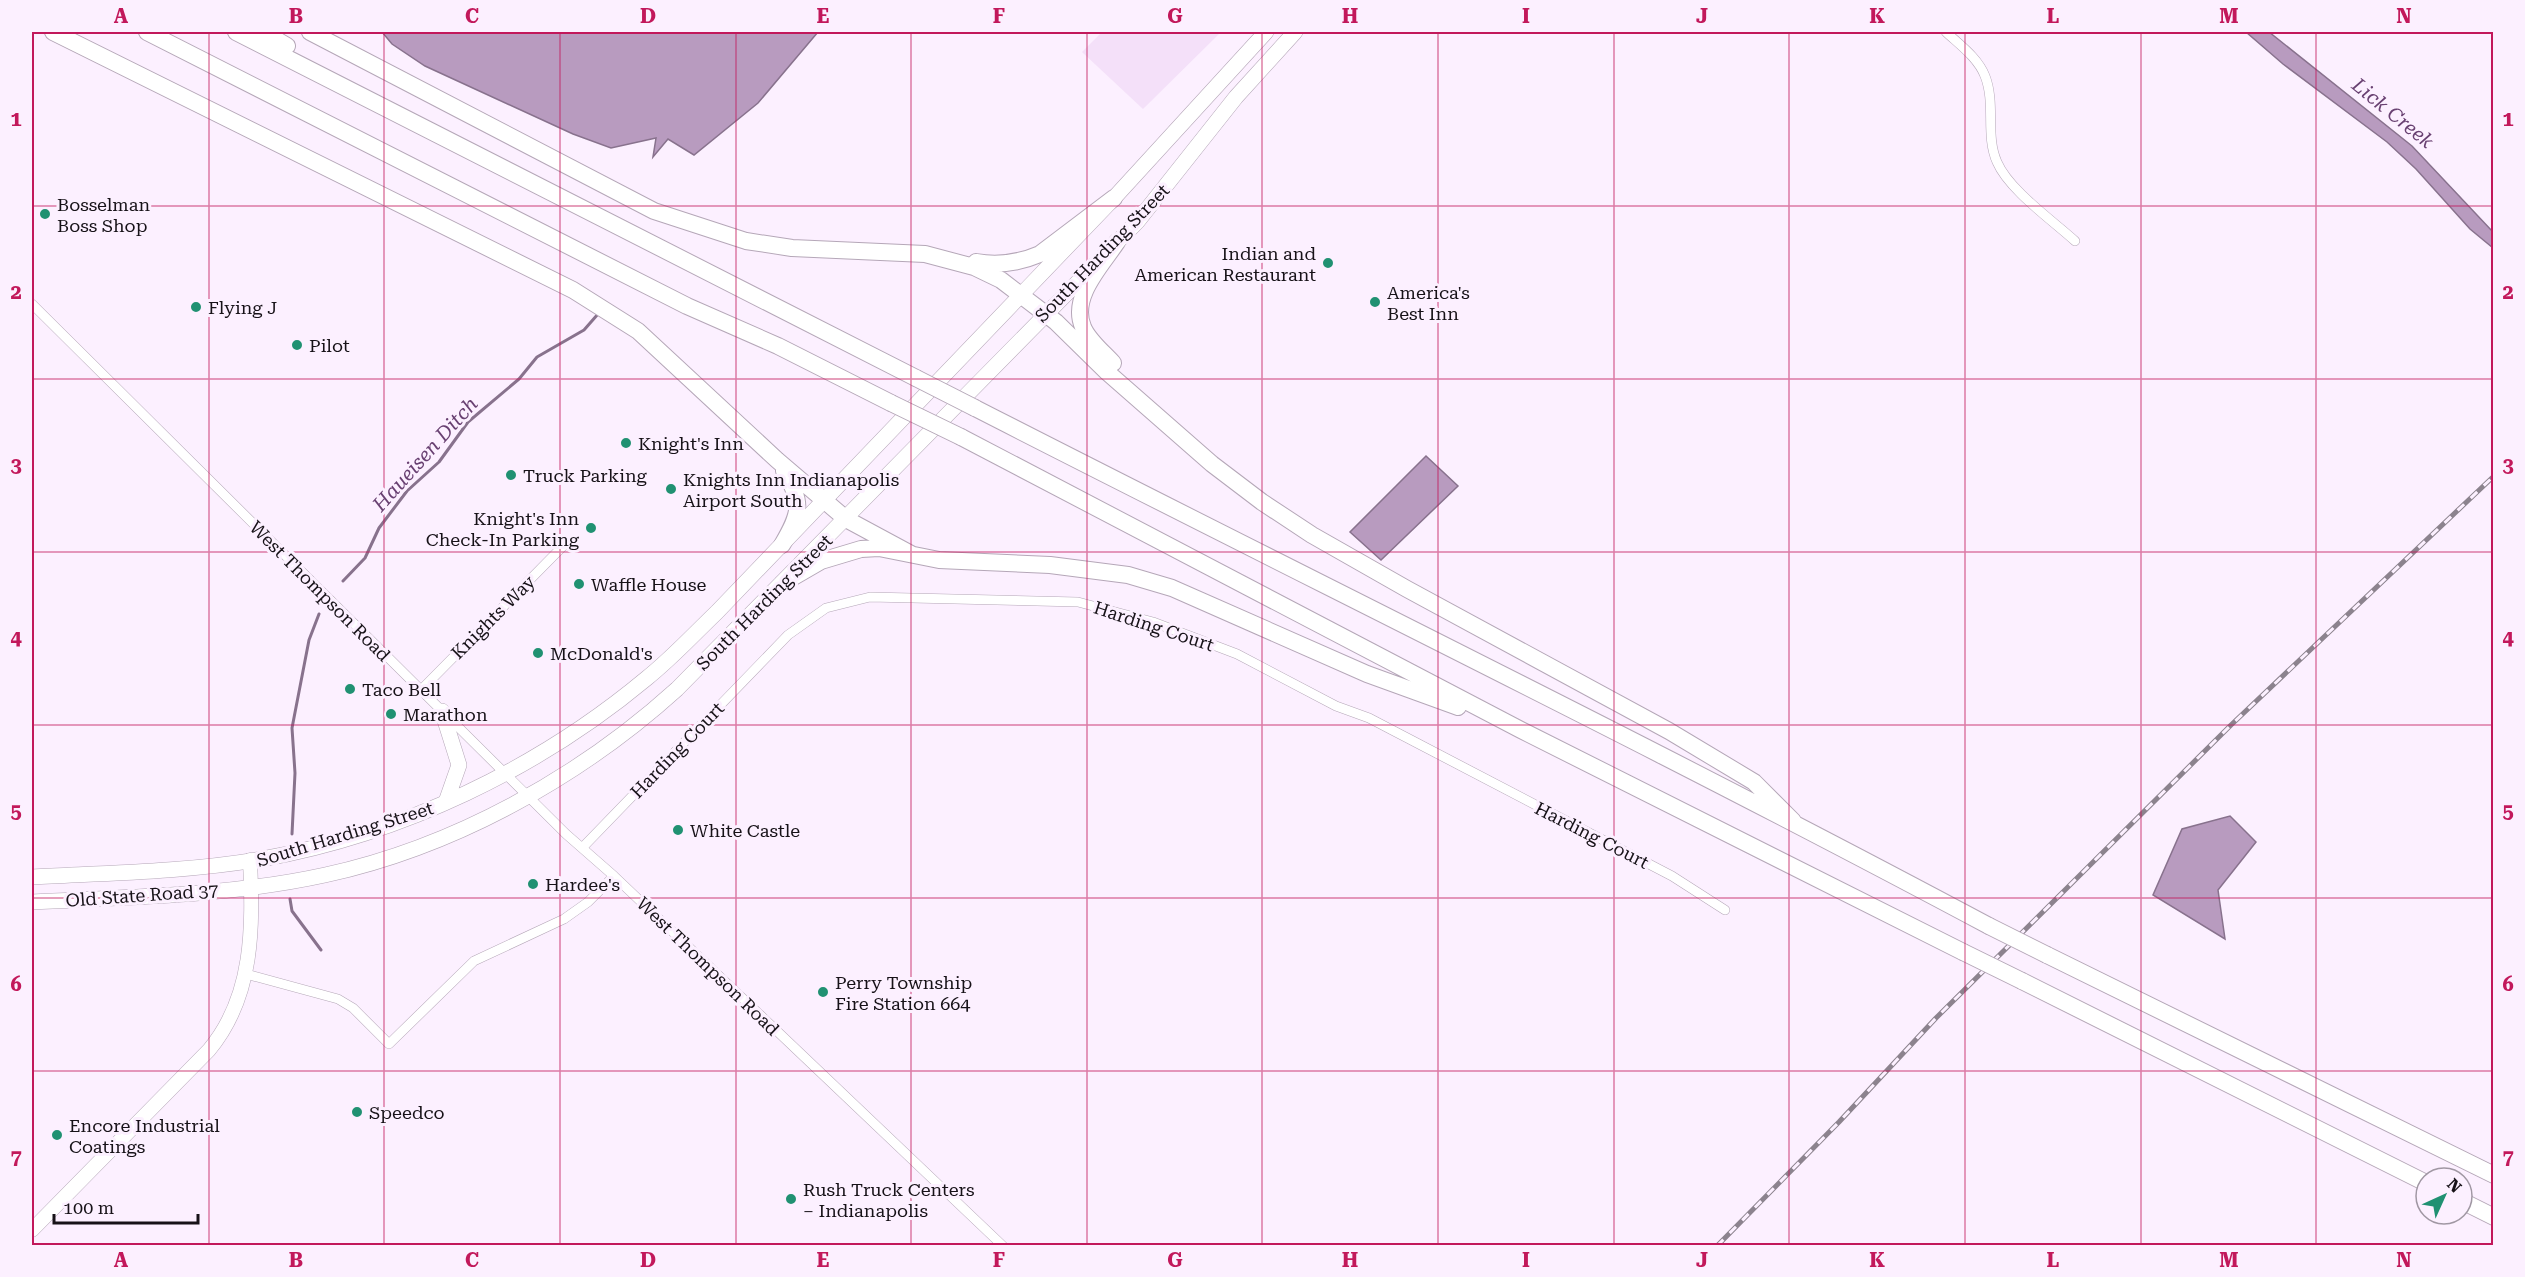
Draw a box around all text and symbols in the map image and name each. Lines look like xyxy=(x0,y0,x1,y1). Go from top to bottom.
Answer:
text: A xyxy=(114,4,129,28)
text: B xyxy=(289,4,303,28)
text: C xyxy=(465,4,479,28)
text: D xyxy=(640,4,656,28)
text: E xyxy=(817,4,830,28)
text: F xyxy=(993,4,1005,28)
text: G xyxy=(1167,4,1183,28)
text: H xyxy=(1342,4,1358,28)
text: I xyxy=(1522,4,1530,28)
text: J xyxy=(1696,4,1708,28)
text: K xyxy=(1869,4,1885,28)
text: L xyxy=(2047,4,2060,28)
text: M xyxy=(2219,4,2239,28)
text: N xyxy=(2396,4,2412,28)
water label: Lick Creek xyxy=(2347,72,2439,153)
text: 1 xyxy=(10,107,22,131)
text: 1 xyxy=(2502,107,2514,131)
street label: South Harding Street xyxy=(1031,179,1174,326)
place label: Bosselman Boss Shop xyxy=(57,194,151,236)
marker: Bosselman Boss Shop xyxy=(38,207,52,221)
place label: Indian and American Restaurant xyxy=(1135,243,1316,285)
marker: Indian and American Restaurant xyxy=(1321,256,1335,270)
text: 2 xyxy=(10,280,22,304)
text: 2 xyxy=(2502,280,2514,304)
place label: America's Best Inn xyxy=(1387,282,1470,324)
marker: America's Best Inn xyxy=(1368,295,1382,309)
place label: Flying J xyxy=(208,297,277,318)
marker: Flying J xyxy=(189,300,203,314)
place label: Pilot xyxy=(309,335,350,356)
marker: Pilot xyxy=(290,338,304,352)
water label: Haueisen Ditch xyxy=(367,392,483,517)
place label: Knight's Inn xyxy=(638,433,744,454)
marker: Knight's Inn xyxy=(619,436,633,450)
text: 3 xyxy=(10,453,22,477)
text: 3 xyxy=(2502,453,2514,477)
place label: Truck Parking xyxy=(523,465,648,486)
marker: Truck Parking xyxy=(504,468,518,482)
place label: Knights Inn Indianapolis Airport South xyxy=(683,469,899,511)
marker: Knights Inn Indianapolis Airport South xyxy=(664,482,678,496)
place label: Knight's Inn Check-In Parking xyxy=(426,508,580,550)
street label: West Thompson Road xyxy=(245,516,395,666)
marker: Knight's Inn Check-In Parking xyxy=(584,521,598,535)
street label: South Harding Street xyxy=(692,529,837,674)
street label: Knights Way xyxy=(447,571,539,663)
place label: Waffle House xyxy=(591,574,706,595)
marker: Waffle House xyxy=(572,577,586,591)
street label: Harding Court xyxy=(1091,597,1217,655)
text: 4 xyxy=(10,626,22,650)
text: 4 xyxy=(2502,626,2514,650)
place label: McDonald's xyxy=(550,643,653,664)
marker: McDonald's xyxy=(531,646,545,660)
place label: Taco Bell xyxy=(362,679,442,700)
marker: Taco Bell xyxy=(343,682,357,696)
street label: Harding Court xyxy=(626,698,728,802)
place label: Marathon xyxy=(403,704,488,725)
marker: Marathon xyxy=(384,707,398,721)
street label: South Harding Street xyxy=(254,797,436,871)
street label: Harding Court xyxy=(1531,797,1653,873)
text: 5 xyxy=(10,799,22,823)
text: 5 xyxy=(2502,799,2514,823)
place label: White Castle xyxy=(690,820,800,841)
marker: White Castle xyxy=(671,823,685,837)
place label: Hardee's xyxy=(545,874,620,895)
marker: Hardee's xyxy=(526,877,540,891)
street label: Old State Road 37 xyxy=(65,879,219,911)
street label: West Thompson Road xyxy=(632,892,784,1040)
text: 6 xyxy=(10,972,22,996)
place label: Perry Township Fire Station 664 xyxy=(835,972,972,1014)
text: 6 xyxy=(2502,972,2514,996)
marker: Perry Township Fire Station 664 xyxy=(816,985,830,999)
place label: Speedco xyxy=(369,1102,445,1123)
marker: Speedco xyxy=(350,1105,364,1119)
place label: Encore Industrial Coatings xyxy=(69,1115,220,1157)
marker: Encore Industrial Coatings xyxy=(50,1128,64,1142)
text: 7 xyxy=(10,1145,22,1169)
text: 7 xyxy=(2502,1145,2514,1169)
north arrow xyxy=(2414,1166,2474,1226)
text: N xyxy=(2443,1175,2465,1197)
place label: Rush Truck Centers – Indianapolis xyxy=(803,1179,975,1221)
scale bar xyxy=(54,1187,198,1225)
marker: Rush Truck Centers – Indianapolis xyxy=(784,1192,798,1206)
text: 100 m xyxy=(63,1197,114,1218)
text: A xyxy=(114,1248,129,1272)
text: B xyxy=(289,1248,303,1272)
text: C xyxy=(465,1248,479,1272)
text: D xyxy=(640,1248,656,1272)
text: E xyxy=(817,1248,830,1272)
text: F xyxy=(993,1248,1005,1272)
text: G xyxy=(1167,1248,1183,1272)
text: H xyxy=(1342,1248,1358,1272)
text: I xyxy=(1522,1248,1530,1272)
text: J xyxy=(1696,1248,1708,1272)
text: K xyxy=(1869,1248,1885,1272)
text: L xyxy=(2047,1248,2060,1272)
text: M xyxy=(2219,1248,2239,1272)
text: N xyxy=(2396,1248,2412,1272)

